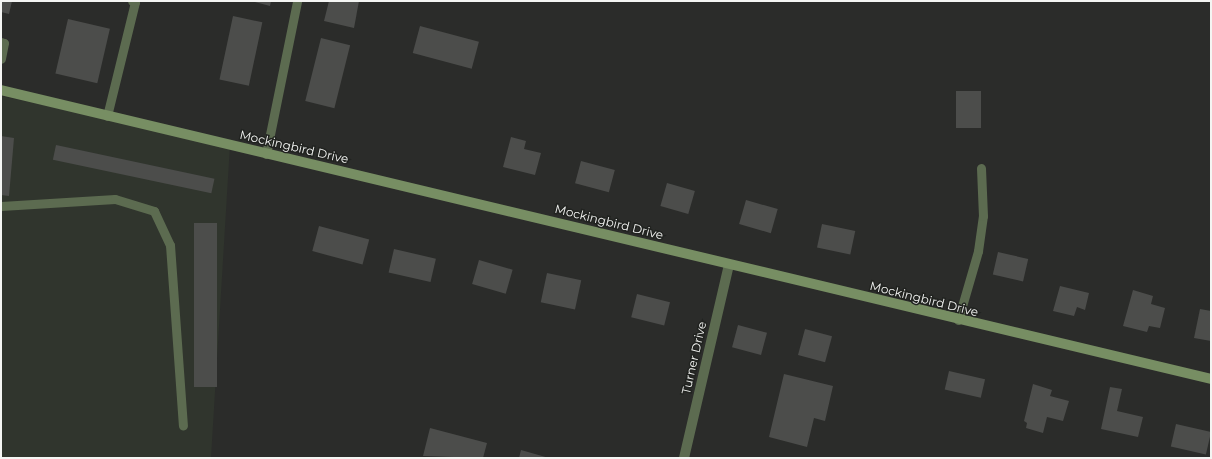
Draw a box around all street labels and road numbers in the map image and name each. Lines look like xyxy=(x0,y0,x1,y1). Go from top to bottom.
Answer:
street label: Mockingbird Drive xyxy=(238,127,350,167)
street label: Mockingbird Drive xyxy=(553,202,665,242)
street label: Mockingbird Drive xyxy=(868,279,980,319)
street label: Turner Drive xyxy=(679,320,709,396)

